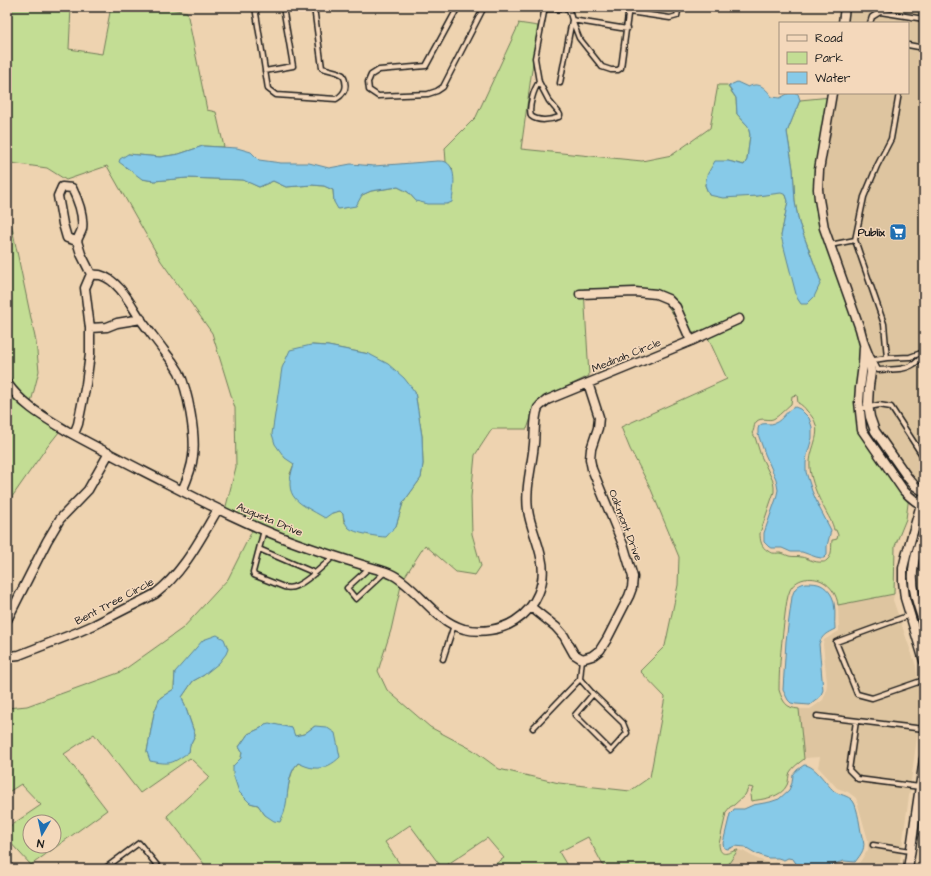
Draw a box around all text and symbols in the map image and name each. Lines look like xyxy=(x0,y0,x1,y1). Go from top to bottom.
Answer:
legend xyxy=(779,22,909,94)
text: Road xyxy=(815,30,843,47)
text: Park xyxy=(815,50,843,67)
text: Water xyxy=(815,70,851,87)
supermarket icon: Publix xyxy=(888,222,908,242)
place label: Publix xyxy=(858,225,886,240)
street label: Medinah Circle xyxy=(589,335,663,376)
street label: Oakmont Drive xyxy=(605,487,646,563)
street label: Augusta Drive xyxy=(234,499,305,541)
street label: Bent Tree Circle xyxy=(72,574,156,629)
north arrow xyxy=(22,814,62,854)
text: N xyxy=(36,835,45,851)

